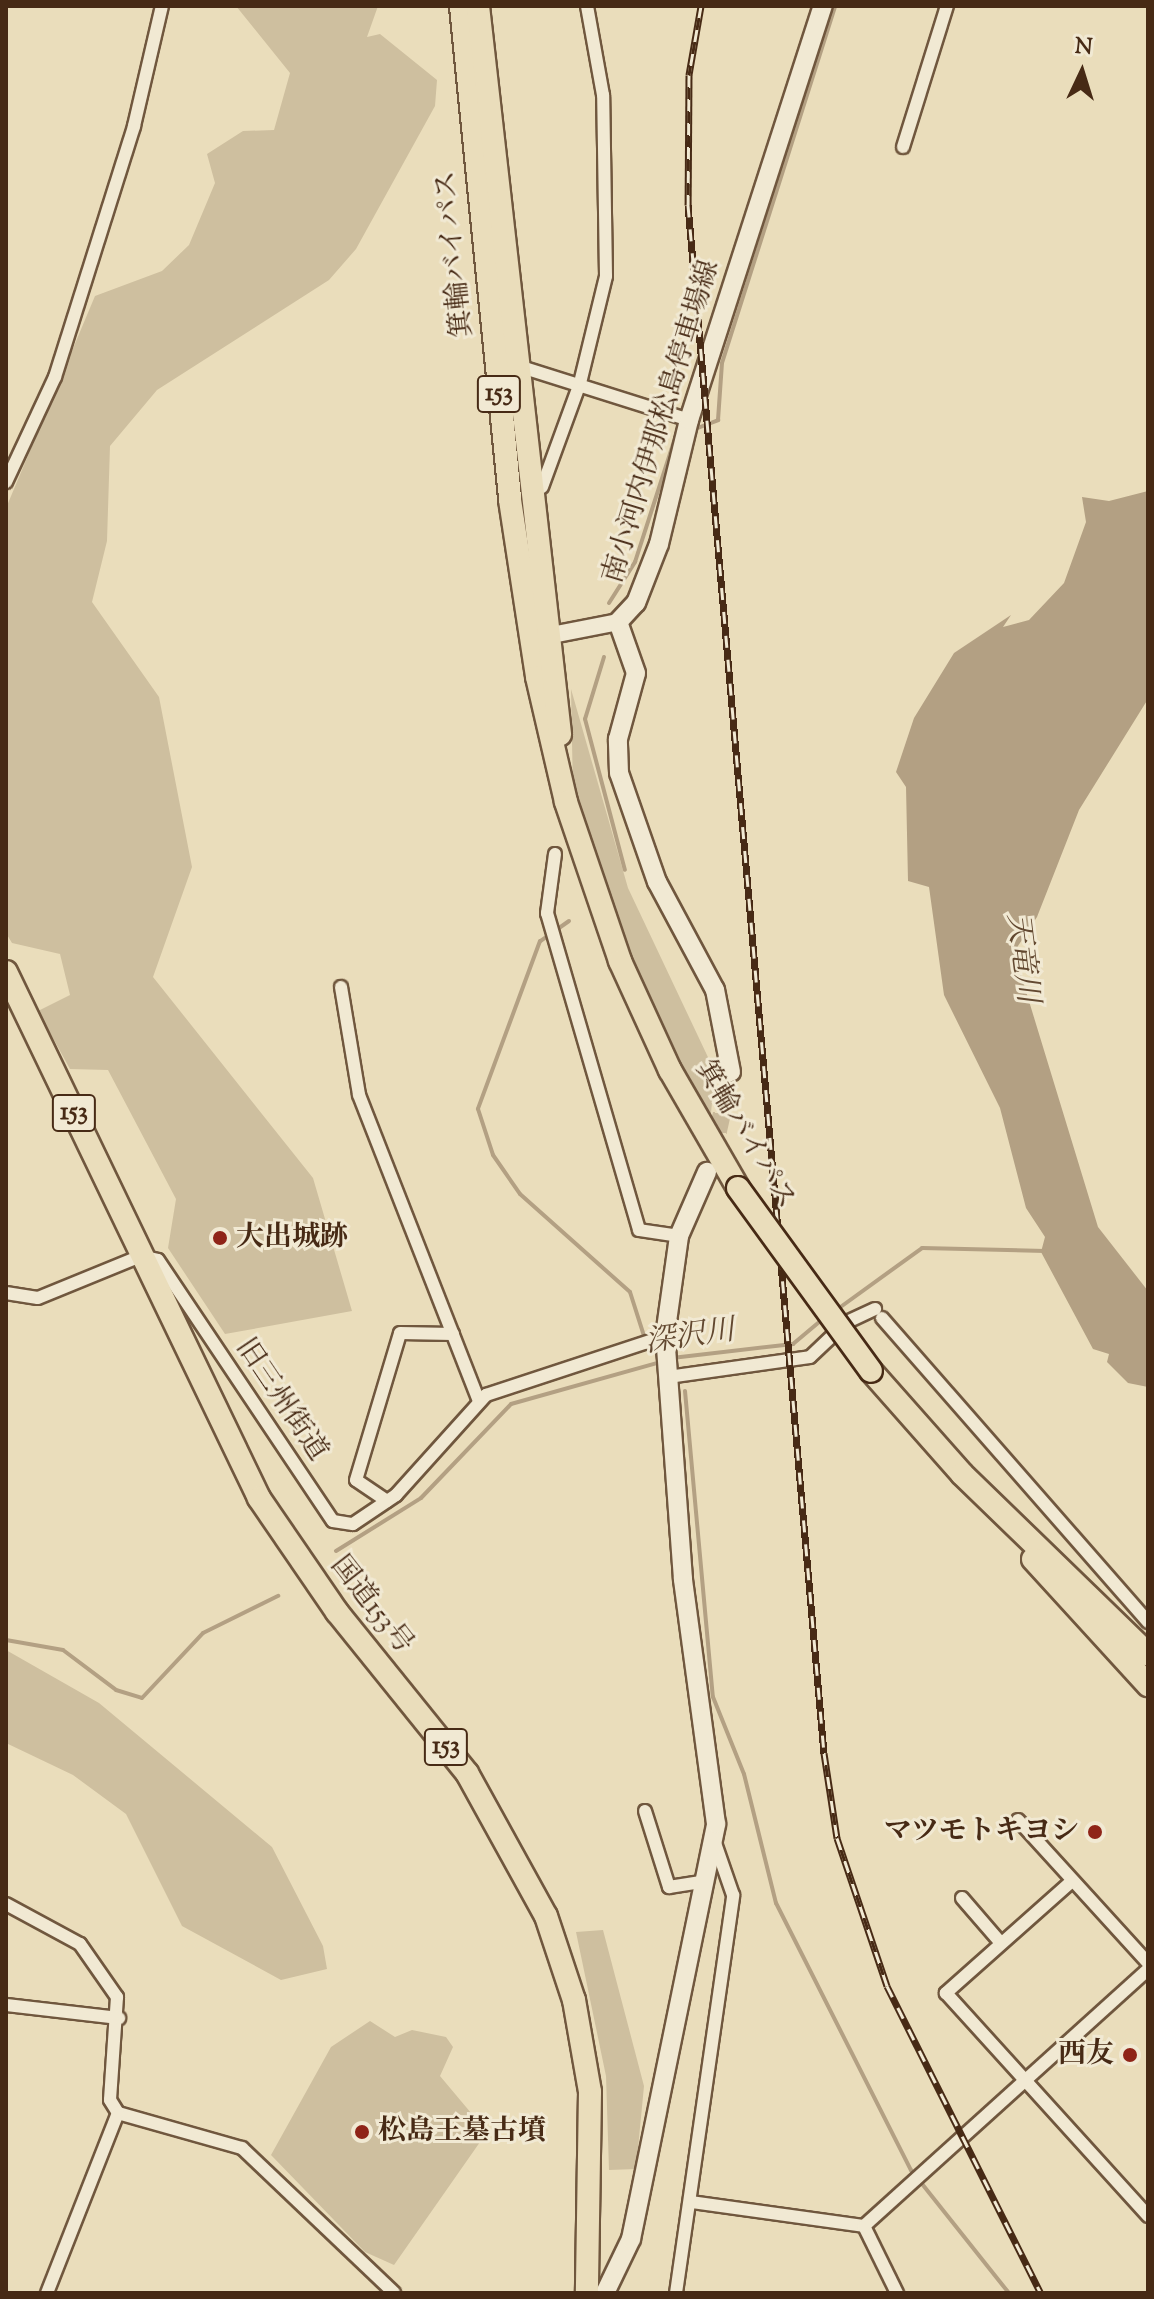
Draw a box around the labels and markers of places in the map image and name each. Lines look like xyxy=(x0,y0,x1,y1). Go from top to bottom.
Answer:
place label: 大出城跡 xyxy=(236,1221,348,1255)
marker: 大出城跡 xyxy=(211,1229,229,1247)
place label: マツモトキヨシ xyxy=(883,1815,1079,1849)
marker: マツモトキヨシ xyxy=(1086,1823,1104,1841)
place label: 西友 xyxy=(1058,2038,1114,2072)
marker: 西友 xyxy=(1121,2046,1139,2064)
place label: 松島王墓古墳 xyxy=(378,2115,546,2149)
marker: 松島王墓古墳 xyxy=(353,2123,371,2141)

